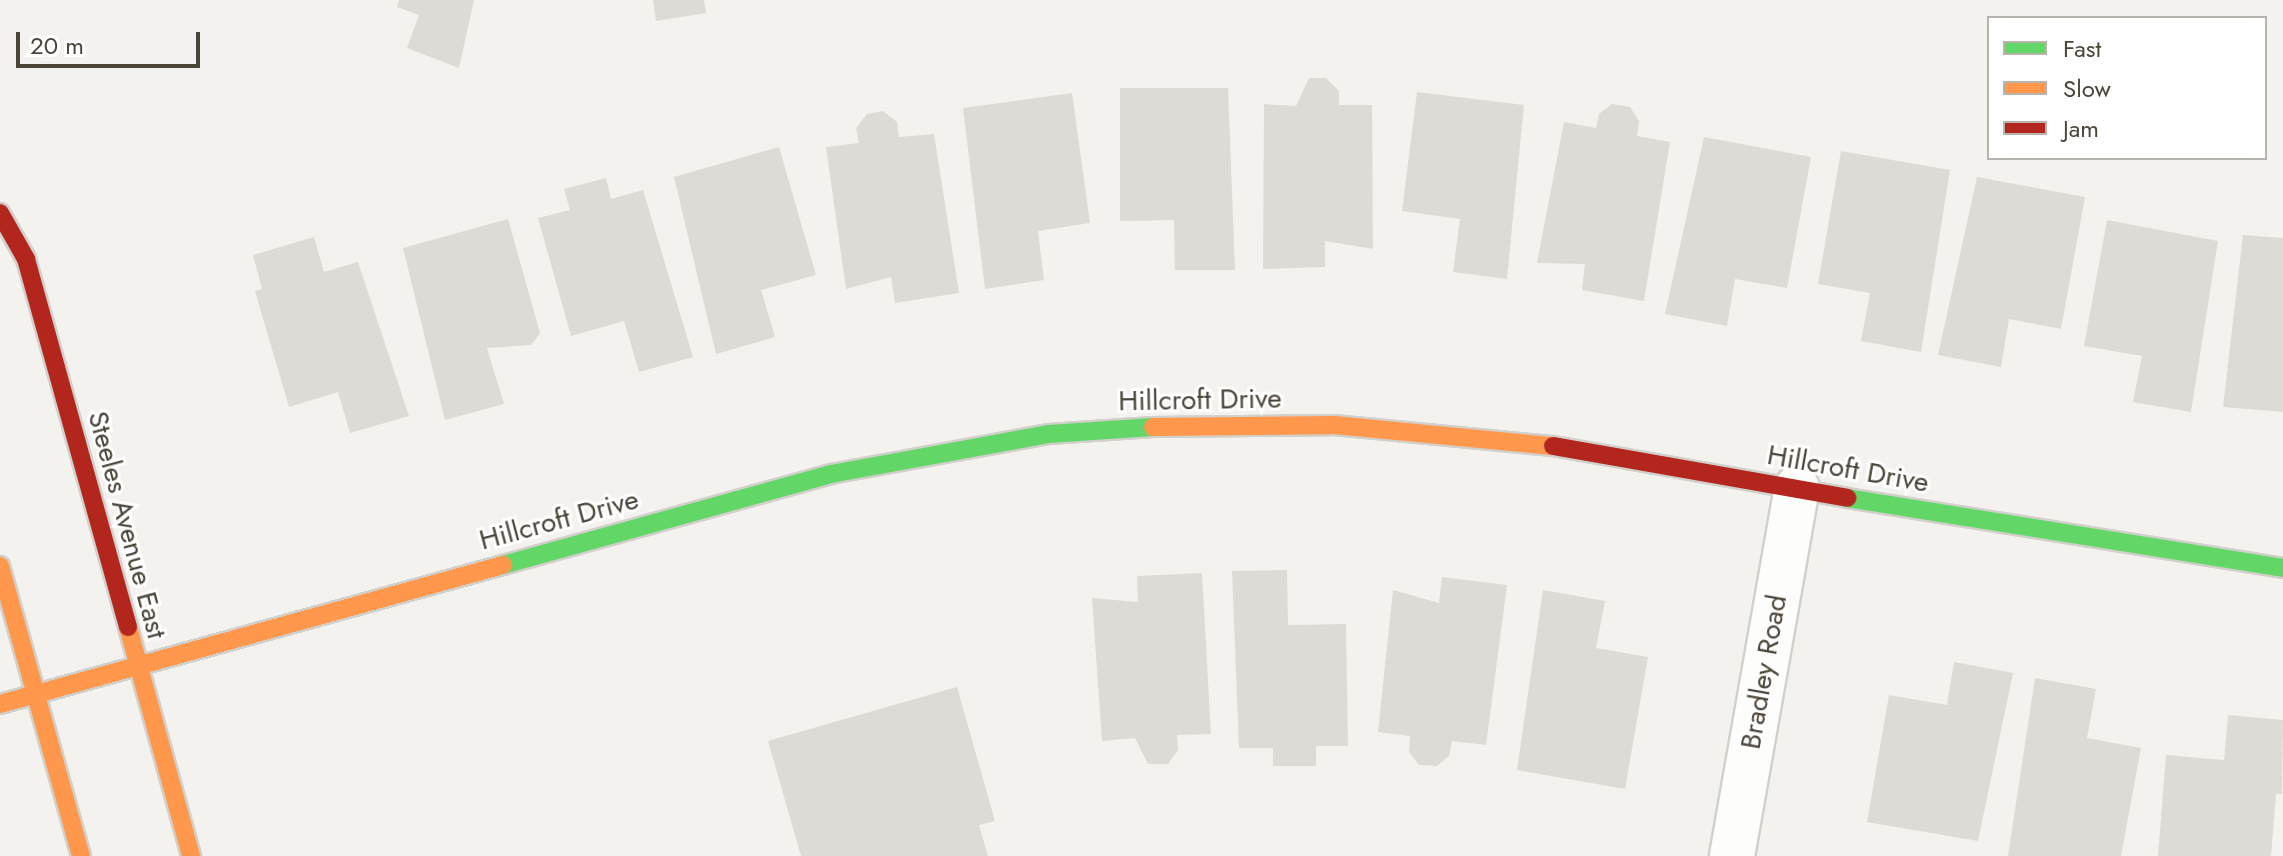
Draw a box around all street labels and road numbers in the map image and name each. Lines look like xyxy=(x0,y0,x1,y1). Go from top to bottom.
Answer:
street label: Hillcroft Drive xyxy=(1118,382,1282,418)
street label: Steeles Avenue East xyxy=(80,408,174,642)
street label: Hillcroft Drive xyxy=(1765,438,1931,500)
street label: Hillcroft Drive xyxy=(476,483,642,557)
street label: Bradley Road xyxy=(1734,592,1794,752)

